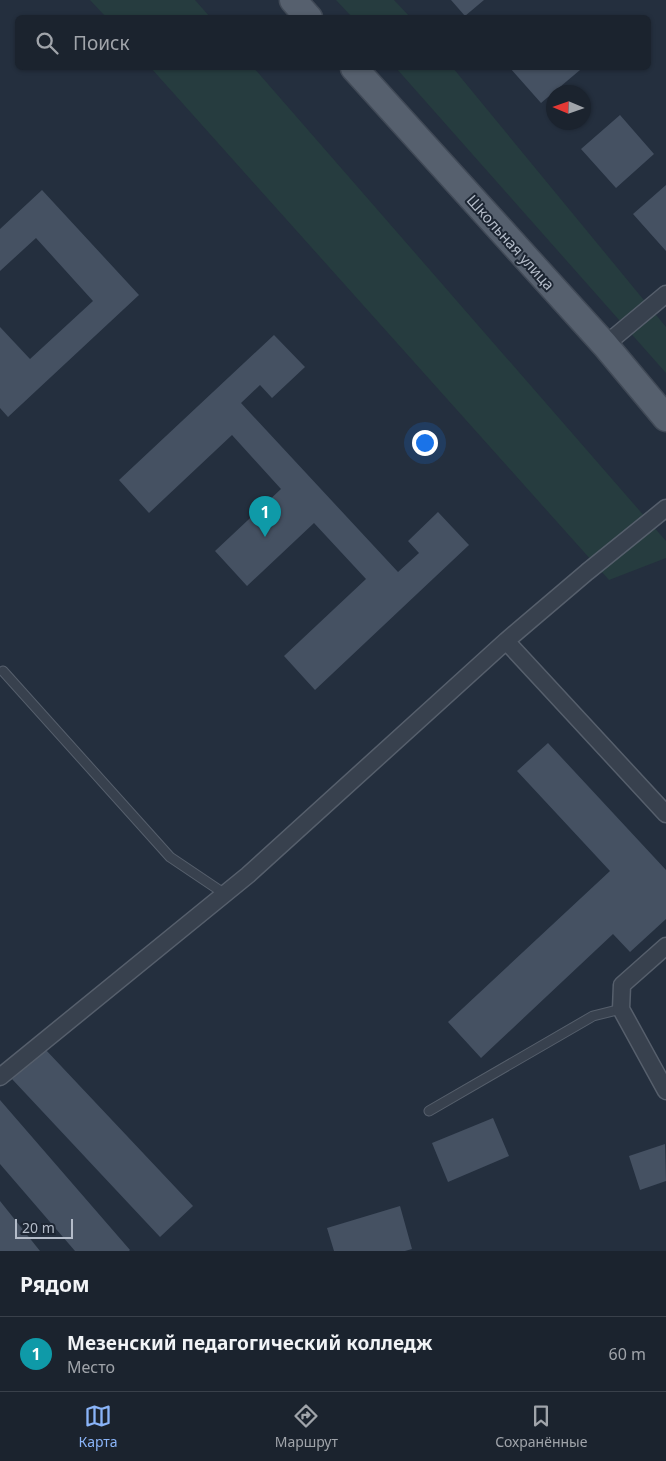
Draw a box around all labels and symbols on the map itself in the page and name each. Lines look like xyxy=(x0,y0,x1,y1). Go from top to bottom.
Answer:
north arrow xyxy=(546,85,591,130)
street label: Школьная улица xyxy=(463,190,559,294)
your location xyxy=(412,430,438,456)
pin: 1 xyxy=(249,496,281,537)
scale bar xyxy=(15,1216,72,1239)

